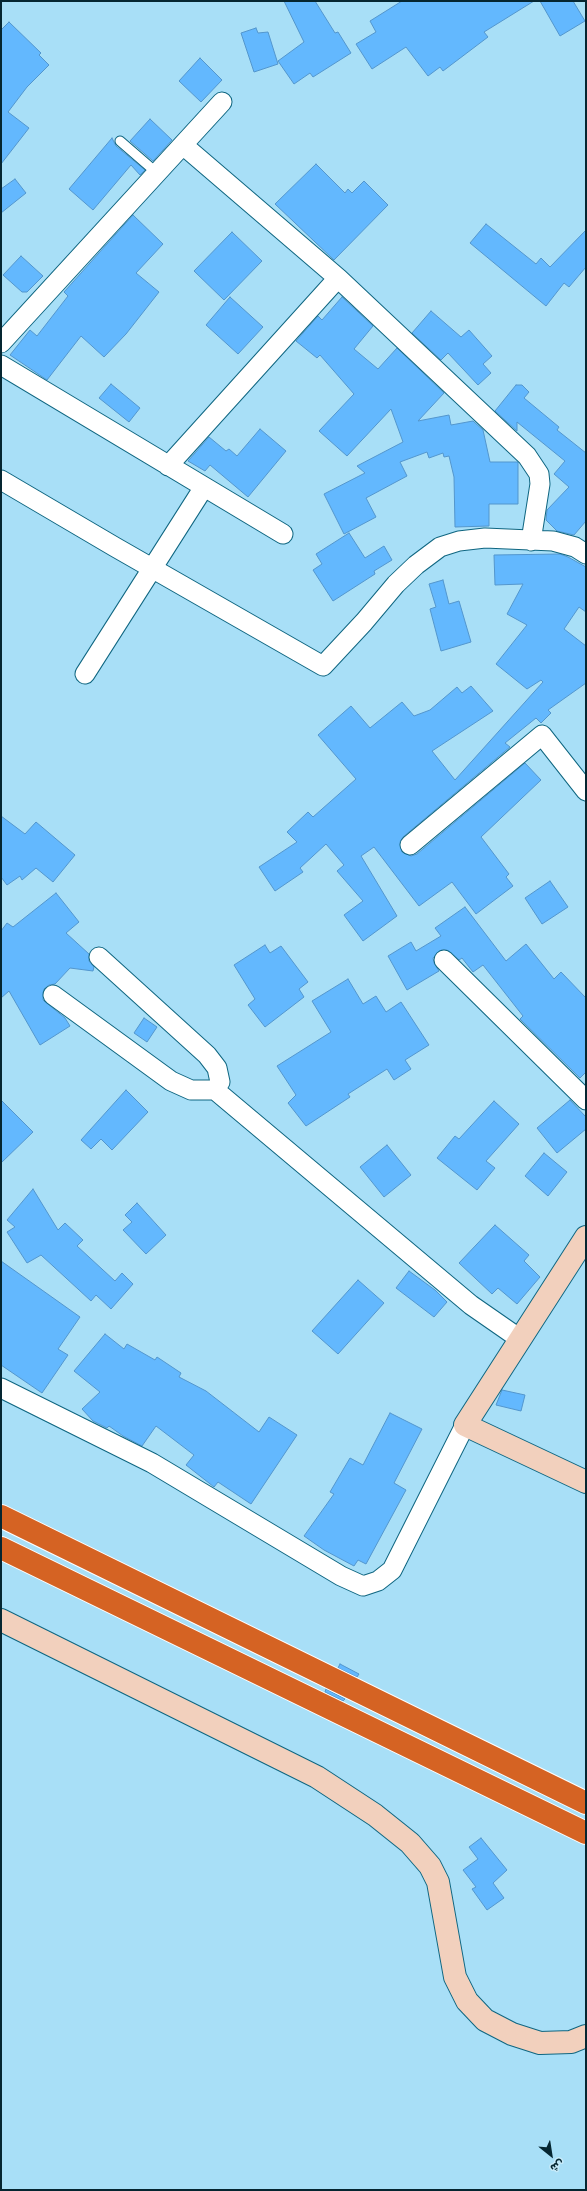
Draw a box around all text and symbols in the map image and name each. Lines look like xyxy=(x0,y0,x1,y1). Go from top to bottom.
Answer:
north arrow xyxy=(531,2135,571,2175)
text: ش xyxy=(548,2157,567,2175)

